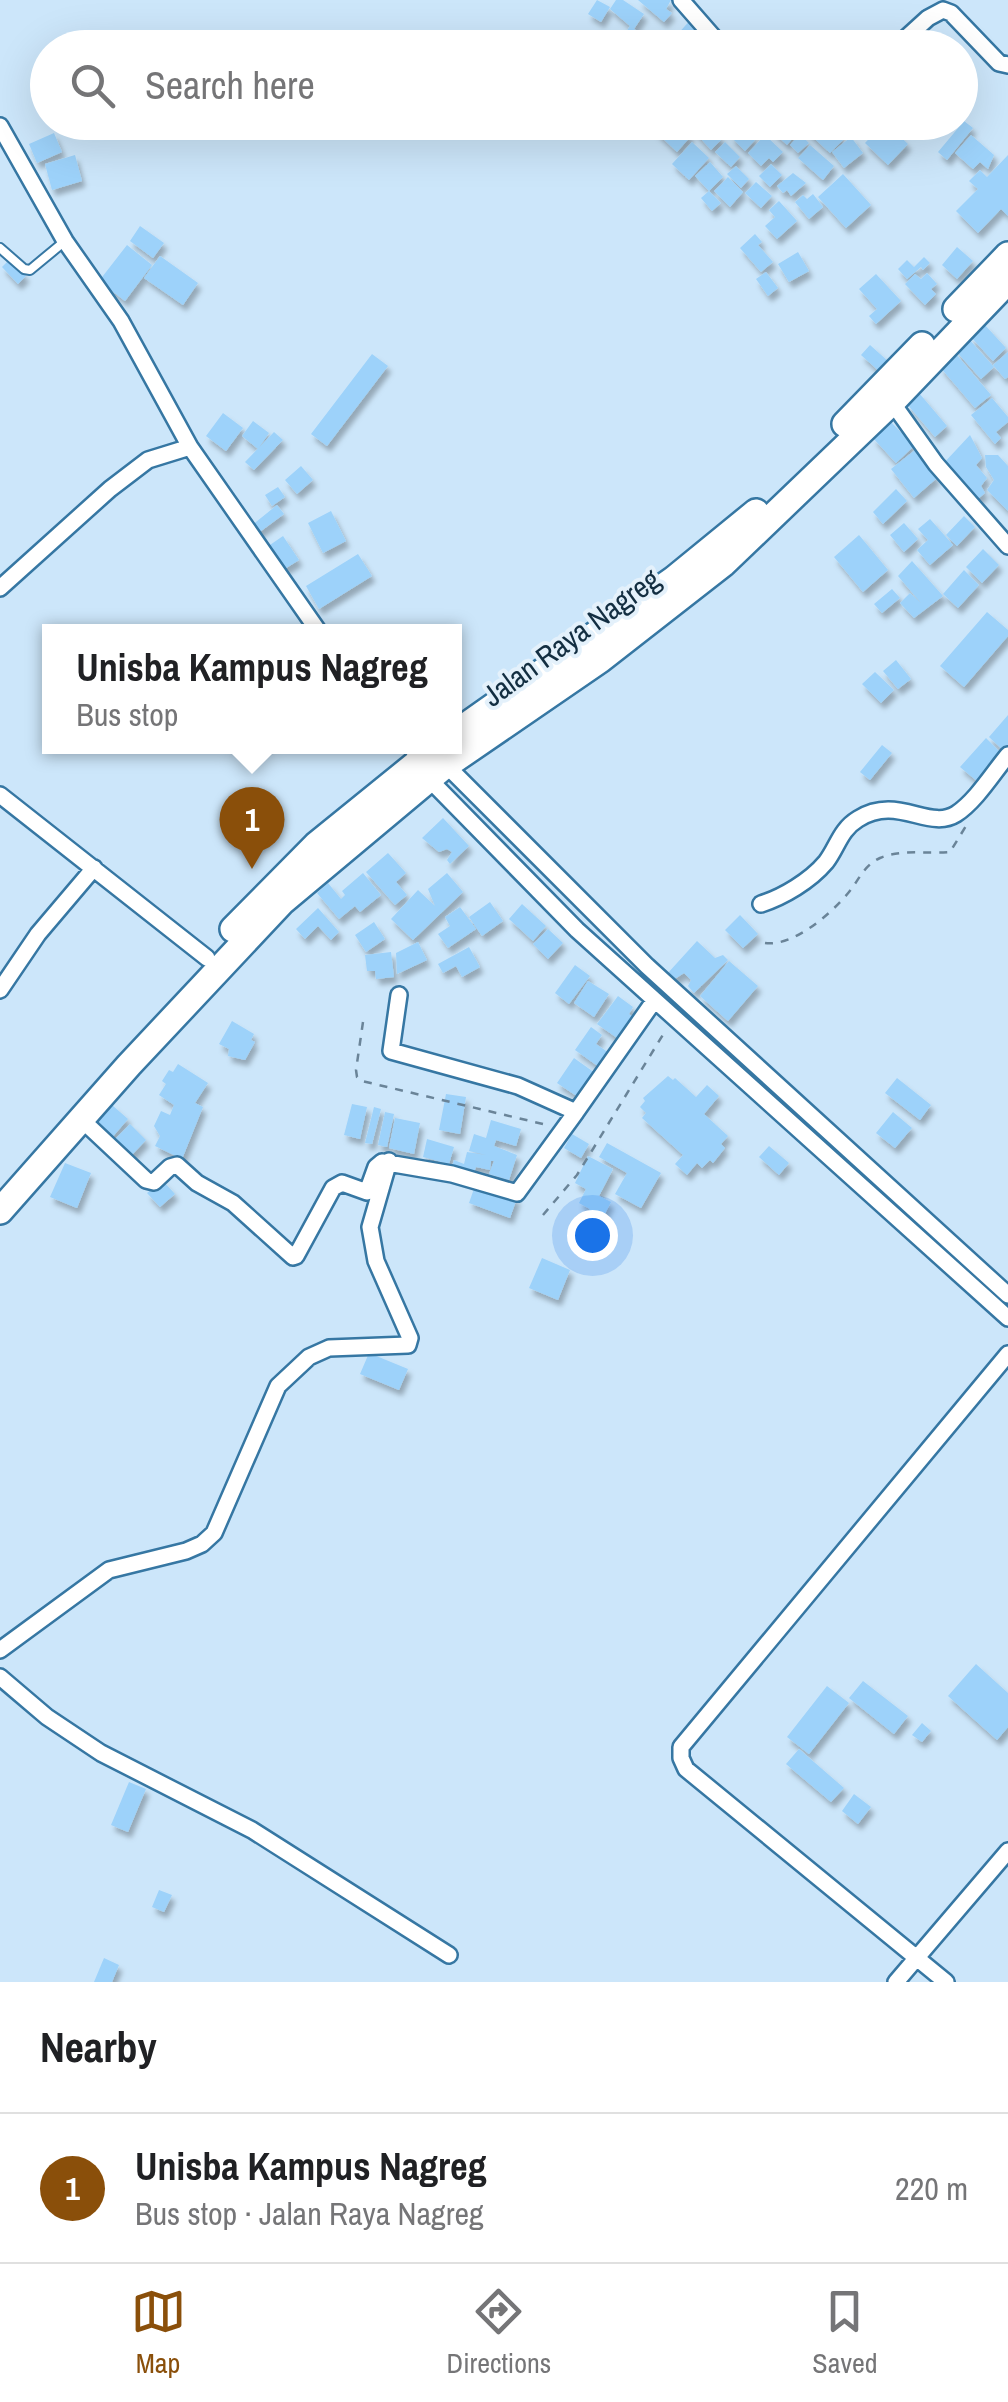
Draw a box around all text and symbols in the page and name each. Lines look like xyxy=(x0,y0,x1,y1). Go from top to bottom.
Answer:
search box xyxy=(30,30,978,140)
icon: search xyxy=(65,58,120,113)
text: Search here xyxy=(145,60,315,111)
street label: Jalan Raya Nagreg xyxy=(474,559,668,715)
popup xyxy=(42,624,462,754)
text: Unisba Kampus Nagreg xyxy=(76,642,428,693)
text: Bus stop xyxy=(76,693,178,736)
pin: 1 xyxy=(220,786,284,869)
your location xyxy=(567,1210,618,1261)
text: Nearby xyxy=(40,2019,157,2075)
text: Unisba Kampus Nagreg xyxy=(135,2141,487,2192)
text: 1 xyxy=(65,2167,80,2210)
text: 220 m xyxy=(895,2167,968,2210)
text: Bus stop · Jalan Raya Nagreg xyxy=(135,2192,484,2235)
tab: Map xyxy=(131,2284,186,2382)
tab: Directions xyxy=(447,2284,551,2382)
tab: Saved xyxy=(812,2284,877,2382)

